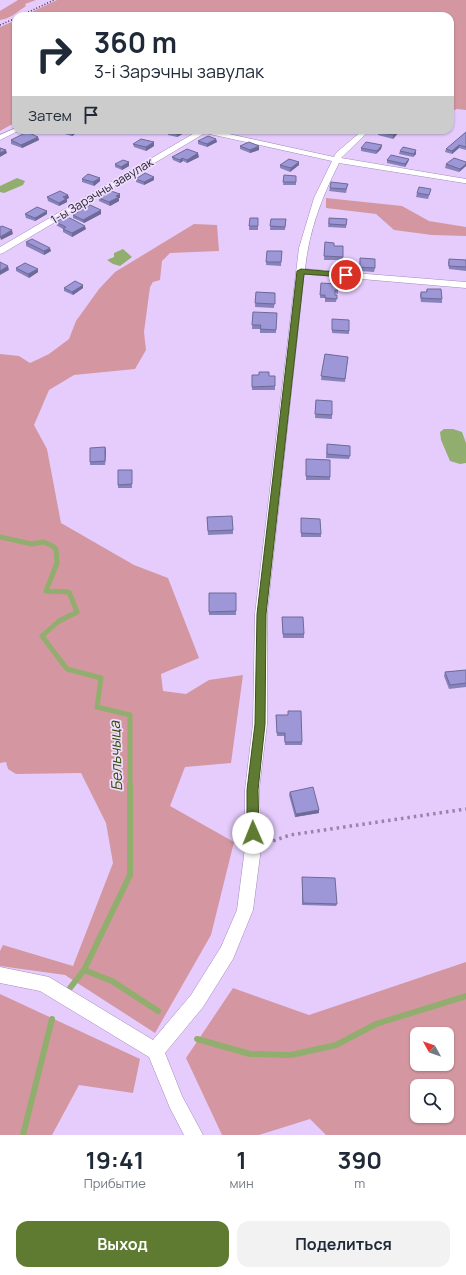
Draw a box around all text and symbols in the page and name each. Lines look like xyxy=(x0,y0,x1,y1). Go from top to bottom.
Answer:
text: 360 m xyxy=(94,23,177,61)
icon: right xyxy=(28,28,80,80)
text: 3-і Зарэчны завулак xyxy=(94,59,264,83)
icon: arrive xyxy=(80,104,102,126)
text: Затем xyxy=(28,105,72,126)
street label: 1-ы Зарэчны завулак xyxy=(47,153,157,228)
pin xyxy=(329,258,363,292)
icon: arrive xyxy=(335,264,357,286)
water label: Бельчыца xyxy=(104,720,127,791)
position arrow xyxy=(232,812,274,854)
north arrow xyxy=(410,1027,454,1071)
map controls xyxy=(410,1027,454,1123)
button: search xyxy=(410,1079,454,1123)
text: 19:41 xyxy=(85,1143,144,1176)
text: 1 xyxy=(236,1143,247,1176)
text: 390 xyxy=(337,1143,382,1176)
text: Прибытие xyxy=(84,1174,146,1192)
text: мин xyxy=(230,1174,254,1192)
text: m xyxy=(354,1174,365,1192)
button: Выход xyxy=(16,1221,229,1267)
button: Поделиться xyxy=(237,1221,450,1267)

